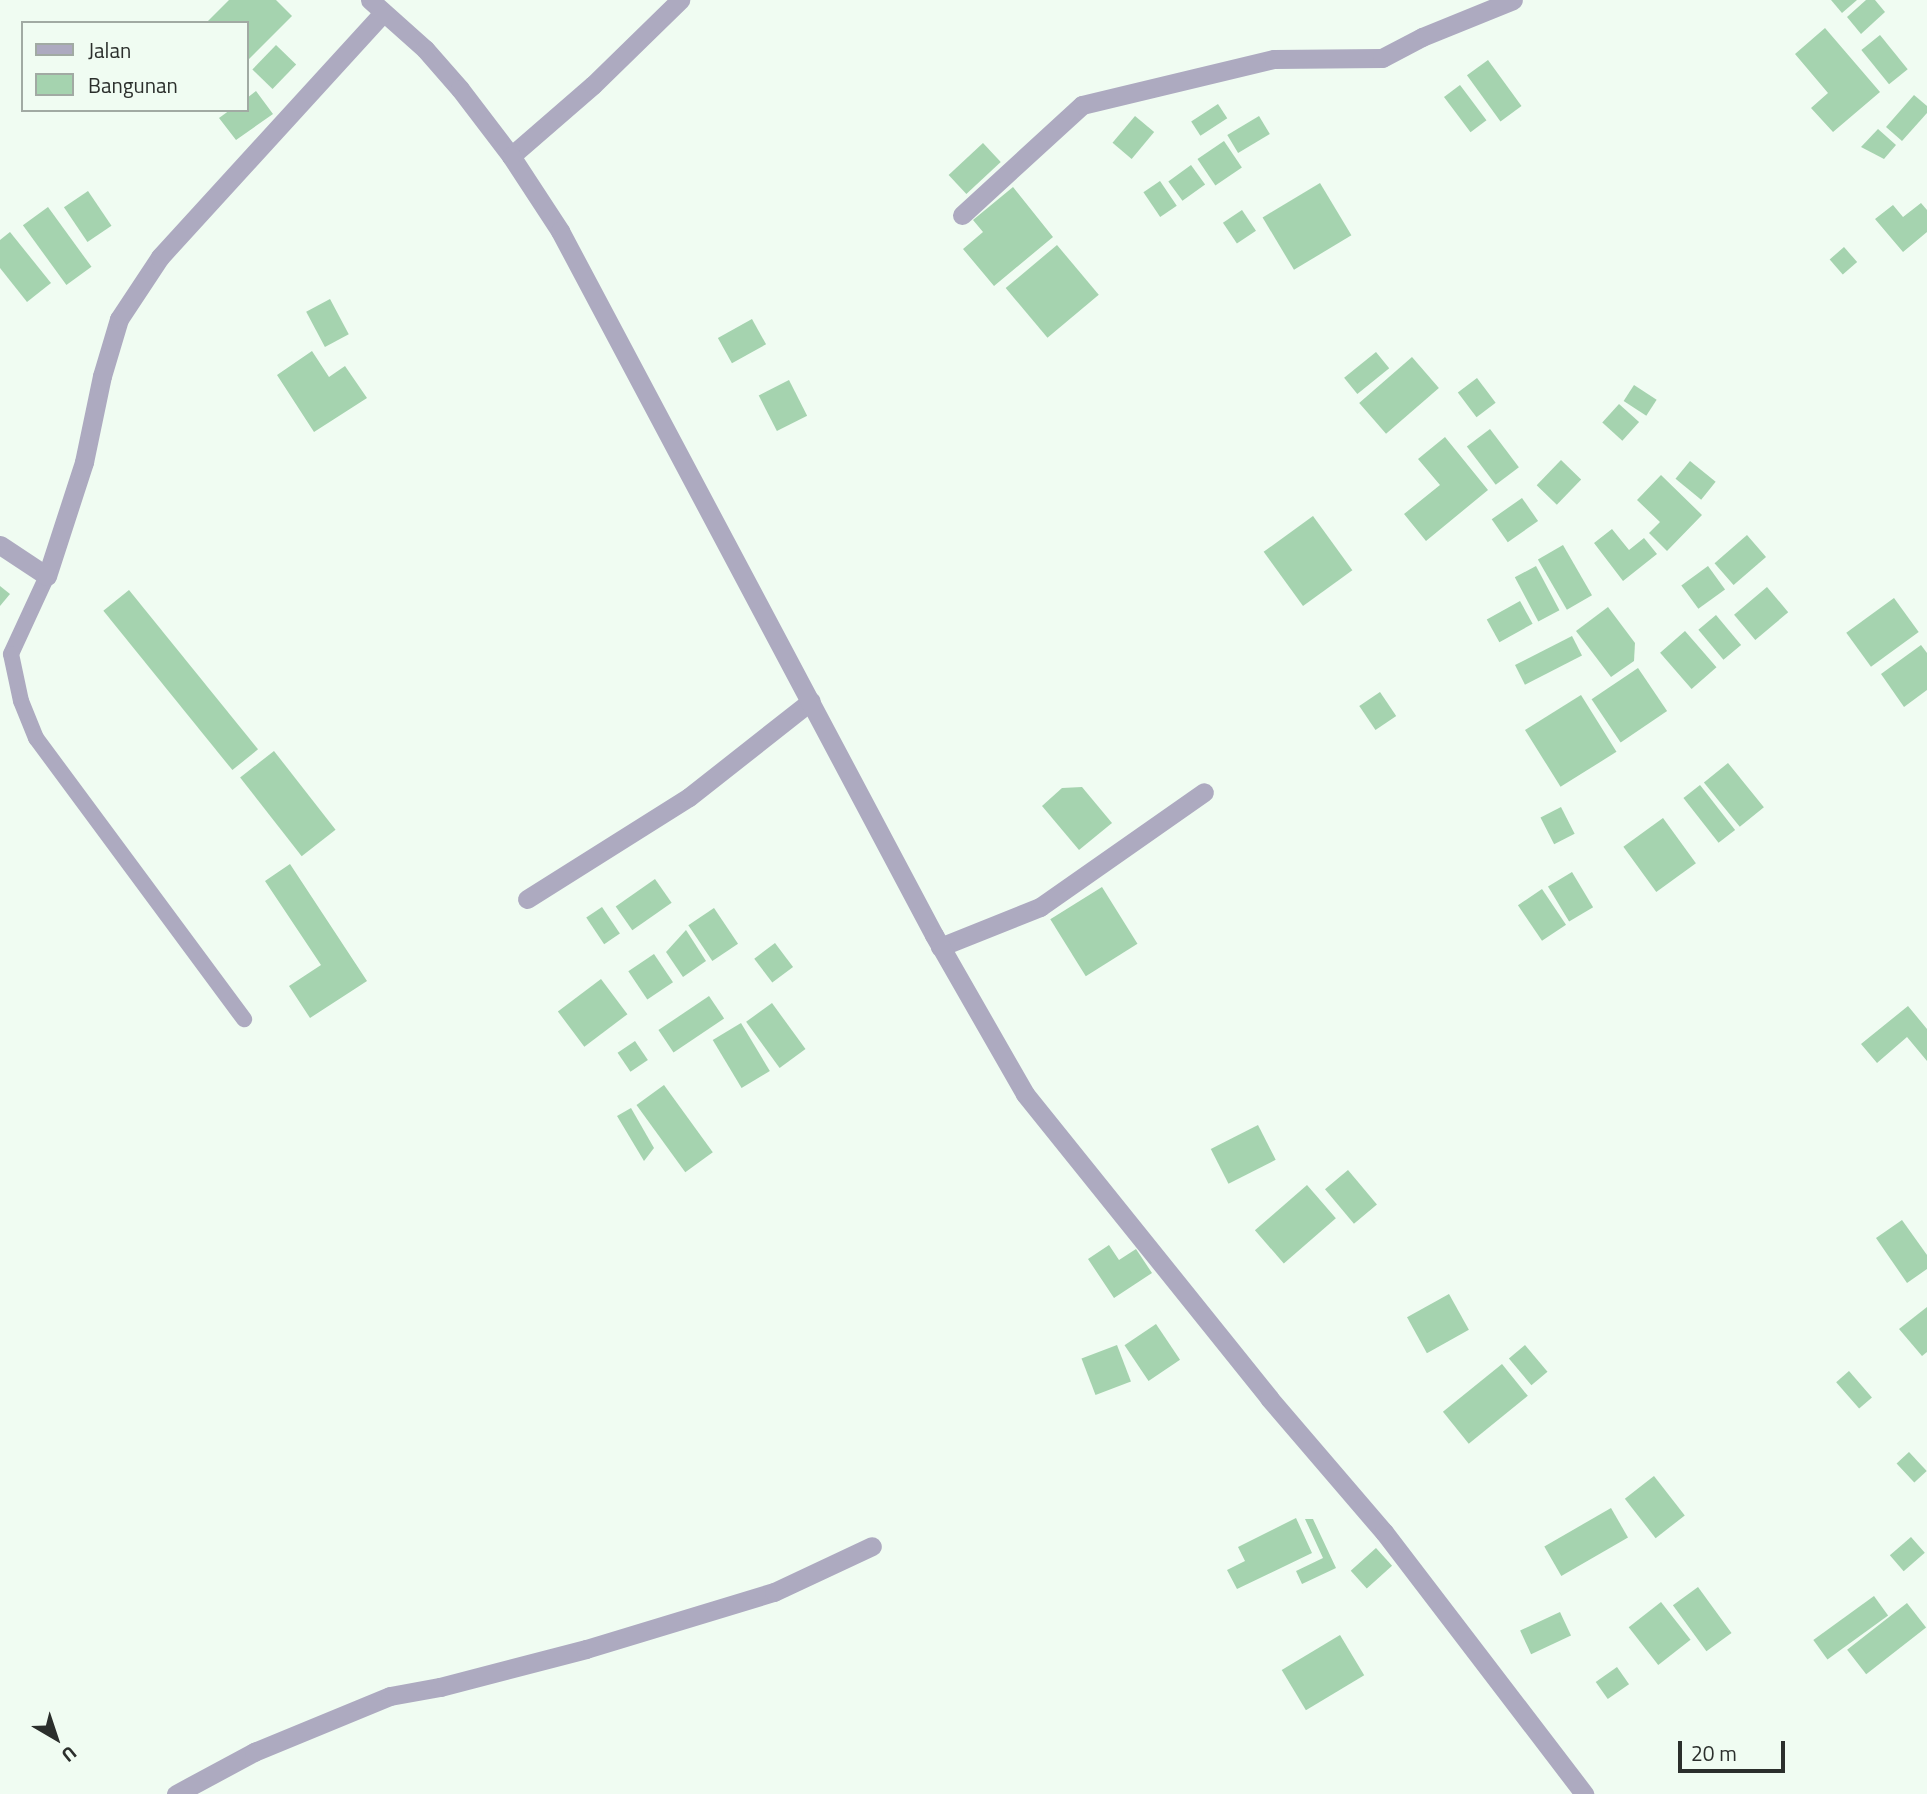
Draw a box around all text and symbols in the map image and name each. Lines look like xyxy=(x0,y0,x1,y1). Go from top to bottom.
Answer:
legend xyxy=(21,21,248,112)
text: Jalan xyxy=(88,34,131,66)
text: Bangunan xyxy=(88,69,178,101)
north arrow xyxy=(21,1703,91,1773)
scale bar xyxy=(1682,1728,1789,1772)
text: 20 m xyxy=(1691,1737,1737,1769)
text: U xyxy=(56,1740,83,1770)

